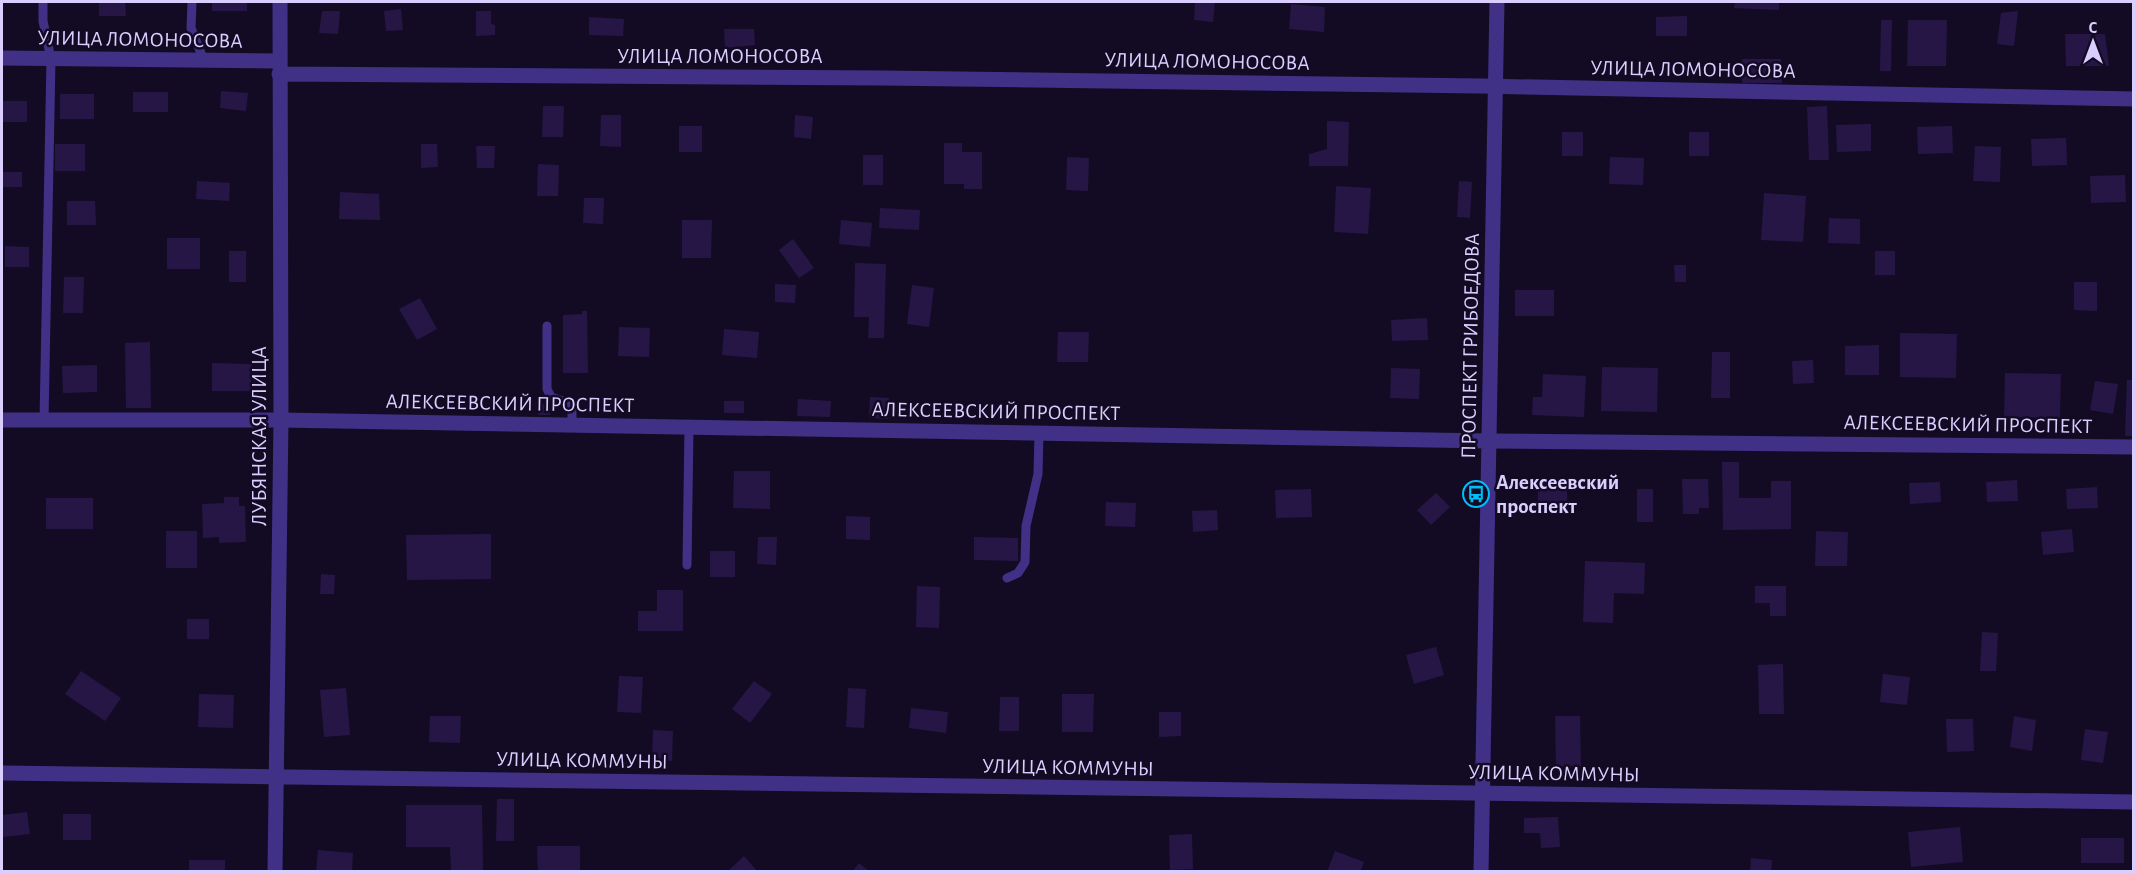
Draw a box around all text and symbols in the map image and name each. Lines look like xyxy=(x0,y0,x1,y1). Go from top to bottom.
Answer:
north arrow xyxy=(2063,12,2123,72)
text: С xyxy=(2089,20,2098,36)
street label: УЛИЦА ЛОМОНОСОВА xyxy=(37,27,243,52)
street label: УЛИЦА ЛОМОНОСОВА xyxy=(617,46,823,67)
street label: УЛИЦА ЛОМОНОСОВА xyxy=(1104,49,1310,74)
street label: УЛИЦА ЛОМОНОСОВА xyxy=(1590,57,1796,82)
street label: ПРОСПЕКТ ГРИБОЕДОВА xyxy=(1458,233,1483,459)
street label: ЛУБЯНСКАЯ УЛИЦА xyxy=(249,346,270,526)
street label: АЛЕКСЕЕВСКИЙ ПРОСПЕКТ xyxy=(386,390,635,416)
street label: АЛЕКСЕЕВСКИЙ ПРОСПЕКТ xyxy=(872,398,1121,424)
street label: АЛЕКСЕЕВСКИЙ ПРОСПЕКТ xyxy=(1844,411,2093,437)
place label: Алексеевский проспект xyxy=(1496,472,1619,517)
bus stop icon: Алексеевский проспект xyxy=(1461,479,1491,509)
street label: УЛИЦА КОММУНЫ xyxy=(496,749,668,772)
street label: УЛИЦА КОММУНЫ xyxy=(982,756,1154,779)
street label: УЛИЦА КОММУНЫ xyxy=(1468,762,1640,785)

